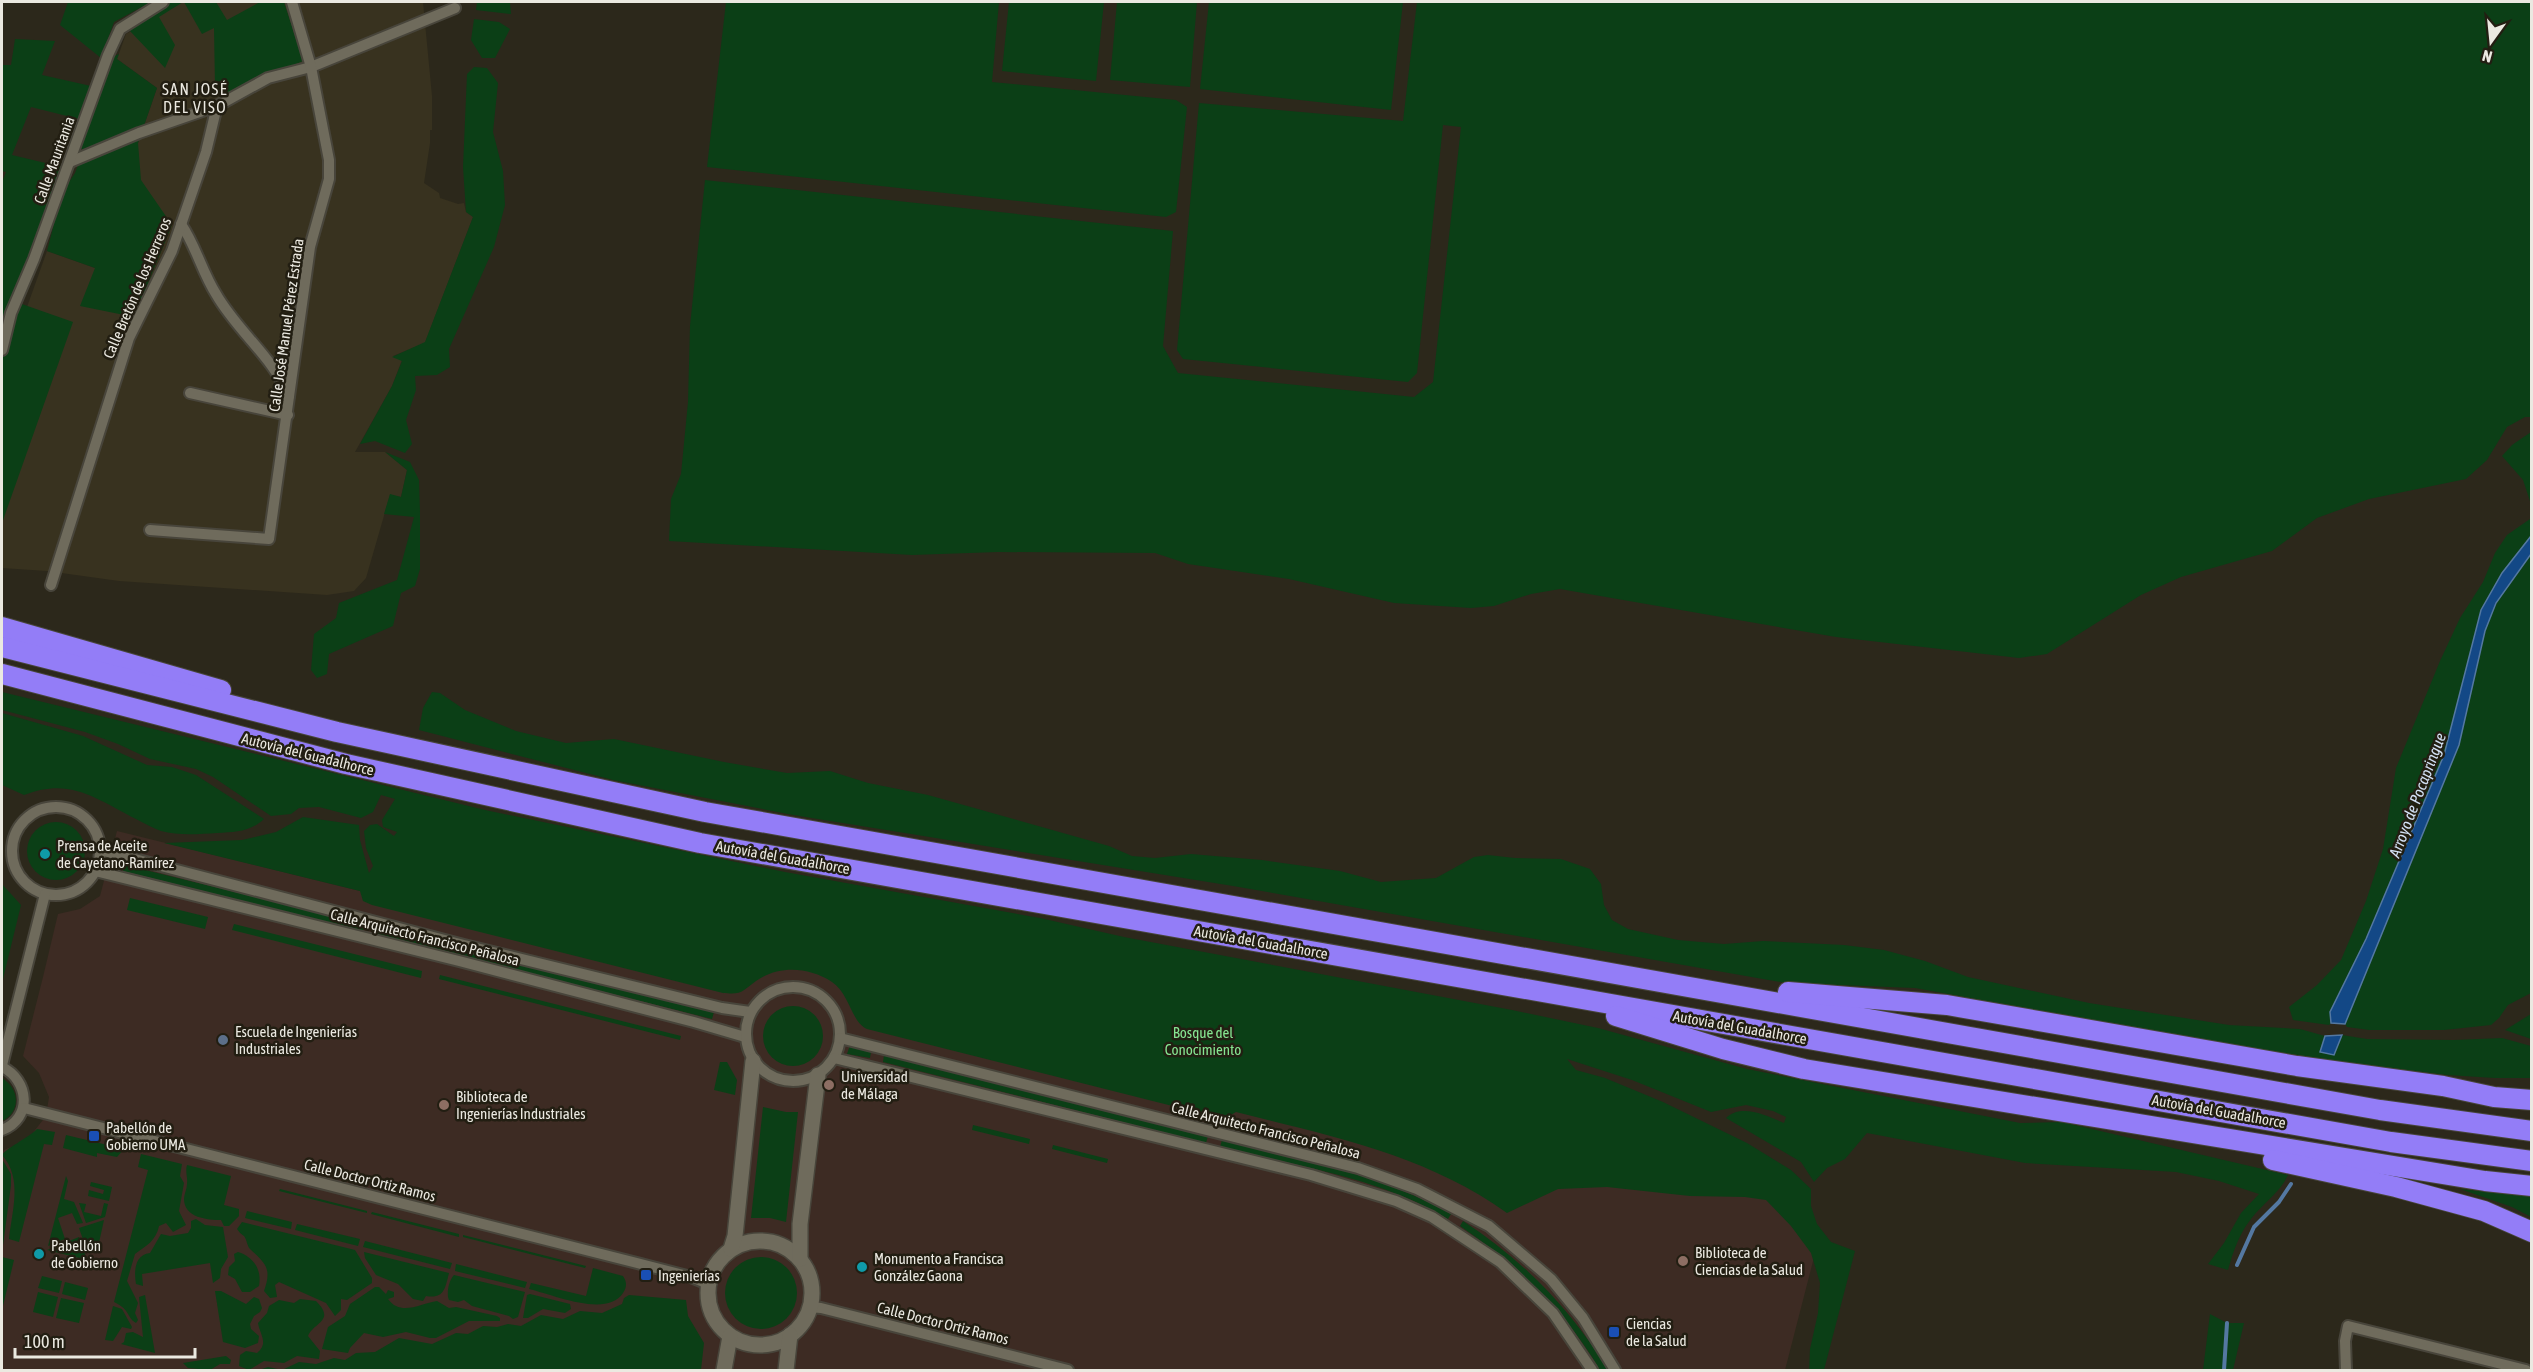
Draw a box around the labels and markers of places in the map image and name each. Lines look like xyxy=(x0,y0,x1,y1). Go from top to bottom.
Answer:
place label: Prensa de Aceite de Cayetano-Ramírez xyxy=(57,837,175,871)
marker: Prensa de Aceite de Cayetano-Ramírez xyxy=(38,847,52,861)
place label: Escuela de Ingenierías Industriales xyxy=(235,1023,357,1057)
marker: Escuela de Ingenierías Industriales xyxy=(216,1033,230,1047)
place label: Universidad de Málaga xyxy=(841,1068,908,1102)
marker: Universidad de Málaga xyxy=(822,1078,836,1092)
place label: Biblioteca de Ingenierías Industriales xyxy=(456,1088,586,1122)
marker: Biblioteca de Ingenierías Industriales xyxy=(437,1098,451,1112)
place label: Pabellón de Gobierno UMA xyxy=(106,1119,186,1153)
marker: Pabellón de Gobierno UMA xyxy=(87,1129,101,1143)
place label: Pabellón de Gobierno xyxy=(51,1237,118,1271)
place label: Biblioteca de Ciencias de la Salud xyxy=(1695,1244,1803,1278)
marker: Pabellón de Gobierno xyxy=(32,1247,46,1261)
place label: Monumento a Francisca González Gaona xyxy=(874,1250,1004,1284)
marker: Biblioteca de Ciencias de la Salud xyxy=(1676,1254,1690,1268)
marker: Monumento a Francisca González Gaona xyxy=(855,1260,869,1274)
place label: Ingenierías xyxy=(658,1267,720,1284)
marker: Ingenierías xyxy=(639,1268,653,1282)
place label: Ciencias de la Salud xyxy=(1626,1315,1687,1349)
marker: Ciencias de la Salud xyxy=(1607,1325,1621,1339)

